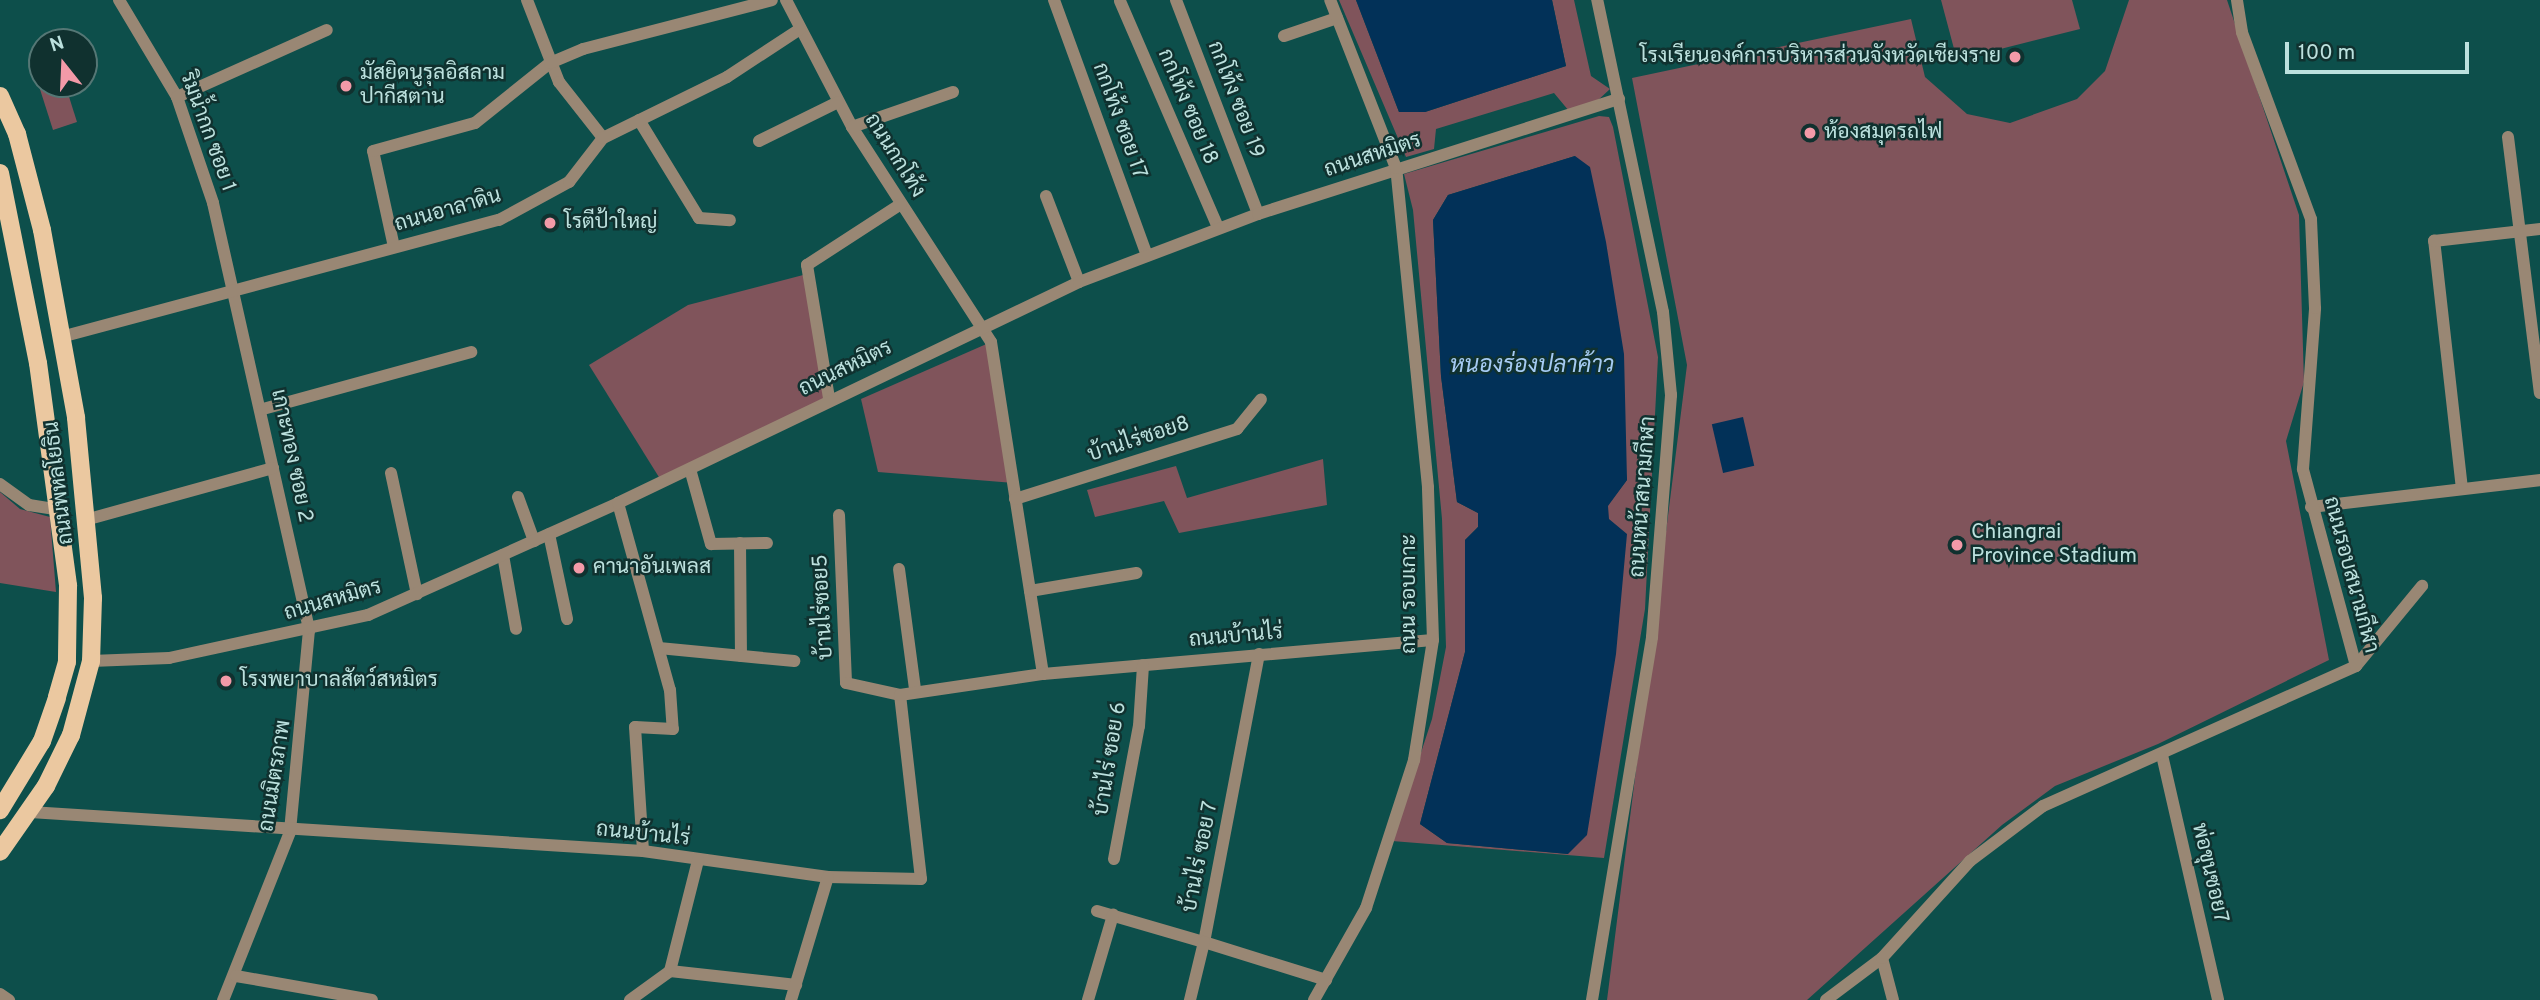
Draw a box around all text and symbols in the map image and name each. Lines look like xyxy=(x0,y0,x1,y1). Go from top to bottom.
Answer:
north arrow xyxy=(28,28,98,98)
scale bar xyxy=(2288,28,2472,72)
text: N xyxy=(47,31,67,58)
street label: กกโท้ง ซอย 19 xyxy=(1201,38,1269,162)
text: 100 m xyxy=(2298,40,2355,67)
place label: โรงเรียนองค์การบริหารส่วนจังหวัดเชียงราย xyxy=(1640,44,2001,70)
street label: กกโท้ง ซอย 18 xyxy=(1151,45,1223,169)
marker: โรงเรียนองค์การบริหารส่วนจังหวัดเชียงราย xyxy=(2007,49,2023,65)
street label: กกโท้ง ซอย 17 xyxy=(1086,60,1152,182)
place label: มัสยิดนูรุลอิสลาม ปากีสตาน xyxy=(360,61,505,111)
street label: ริมน้ำกก ซอย 1 xyxy=(174,69,240,195)
marker: มัสยิดนูรุลอิสลาม ปากีสตาน xyxy=(338,78,354,94)
street label: ถนนกกโท้ง xyxy=(858,109,930,203)
place label: ห้องสมุดรถไฟ xyxy=(1824,120,1942,146)
marker: ห้องสมุดรถไฟ xyxy=(1802,125,1818,141)
street label: ถนนสหมิตร xyxy=(1321,129,1425,183)
street label: ถนนอาลาดิน xyxy=(392,184,504,238)
place label: โรตีป้าใหญ่ xyxy=(564,210,658,236)
marker: โรตีป้าใหญ่ xyxy=(542,215,558,231)
street label: ถนนสหมิตร xyxy=(795,336,897,402)
water label: หนองร่องปลาค้าว xyxy=(1450,353,1614,381)
street label: เกาะทอง ซอย 2 xyxy=(265,387,317,525)
street label: บ้านไร่ซอย8 xyxy=(1085,412,1193,468)
street label: ถนนหน้าสนามกีฬา xyxy=(1626,415,1662,579)
street label: ถนนพหลโยธิน xyxy=(40,420,80,546)
street label: ถนนรอบสนามกีฬา xyxy=(2317,494,2383,656)
place label: Chiangrai Province Stadium xyxy=(1971,520,2137,570)
street label: ถนน รอบเกาะ xyxy=(1397,534,1423,654)
marker: Chiangrai Province Stadium xyxy=(1949,537,1965,553)
street label: บ้านไร่ซอย5 xyxy=(809,554,839,660)
place label: คานาอันเพลส xyxy=(593,555,711,581)
marker: คานาอันเพลส xyxy=(571,560,587,576)
street label: ถนนสหมิตร xyxy=(281,575,385,627)
street label: ถนนบ้านไร่ xyxy=(1188,620,1284,654)
place label: โรงพยาบาลสัตว์สหมิตร xyxy=(240,668,438,694)
marker: โรงพยาบาลสัตว์สหมิตร xyxy=(218,673,234,689)
street label: บ้านไร่ ซอย 6 xyxy=(1090,700,1132,818)
street label: ถนนมิตรภาพ xyxy=(255,718,297,834)
street label: บ้านไร่ ซอย 7 xyxy=(1178,799,1224,915)
street label: ถนนบ้านไร่ xyxy=(595,818,691,852)
street label: พ่อขุนซอย7 xyxy=(2185,821,2233,925)

